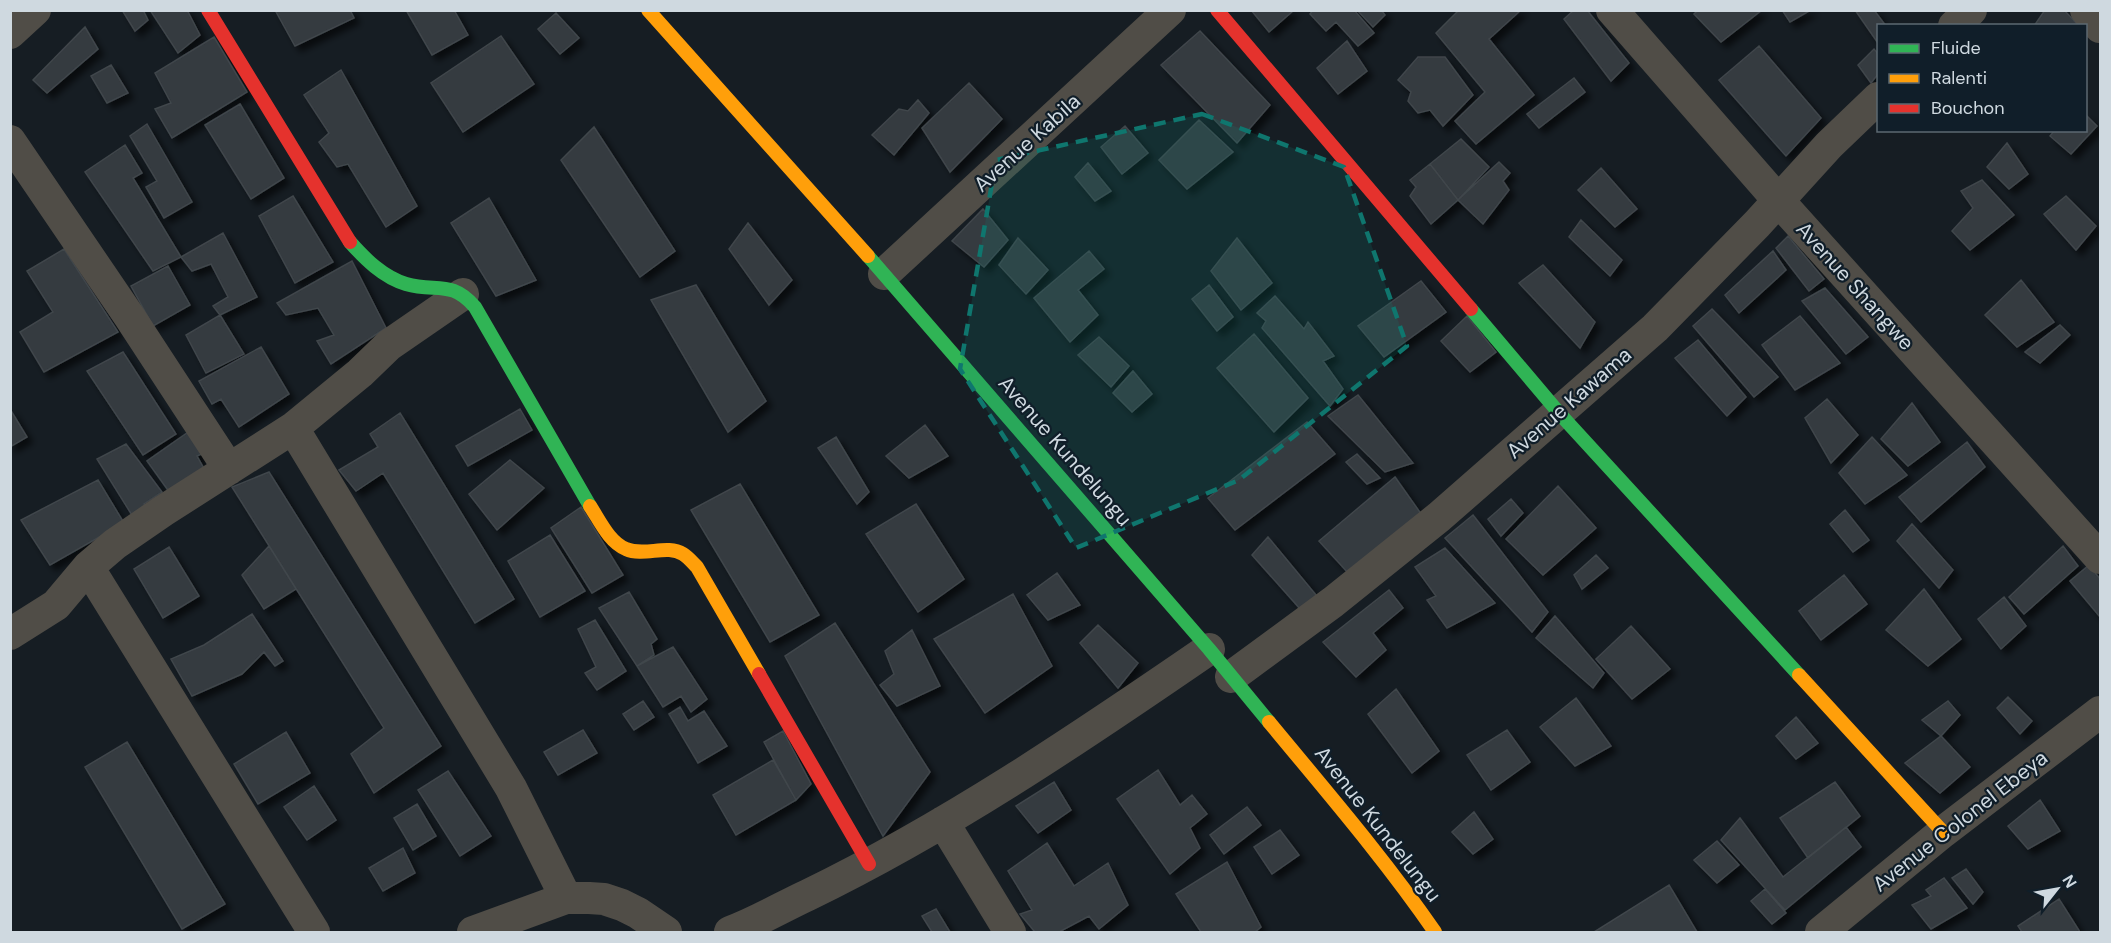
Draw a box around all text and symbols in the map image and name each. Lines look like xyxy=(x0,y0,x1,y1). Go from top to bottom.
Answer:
legend xyxy=(1877,24,2087,132)
text: Fluide xyxy=(1931,36,1981,60)
text: Ralenti xyxy=(1931,66,1987,90)
street label: Avenue Kabila xyxy=(968,88,1086,198)
text: Bouchon xyxy=(1931,96,2005,120)
street label: Avenue Shangwe xyxy=(1790,216,1920,356)
street label: Avenue Kawama xyxy=(1501,341,1637,465)
street label: Avenue Kundelungu xyxy=(992,370,1138,532)
street label: Avenue Kundelungu xyxy=(1308,740,1448,908)
street label: Avenue Colonel Ebeya xyxy=(1867,744,2053,898)
north arrow xyxy=(2027,859,2087,919)
text: N xyxy=(2057,871,2081,892)

